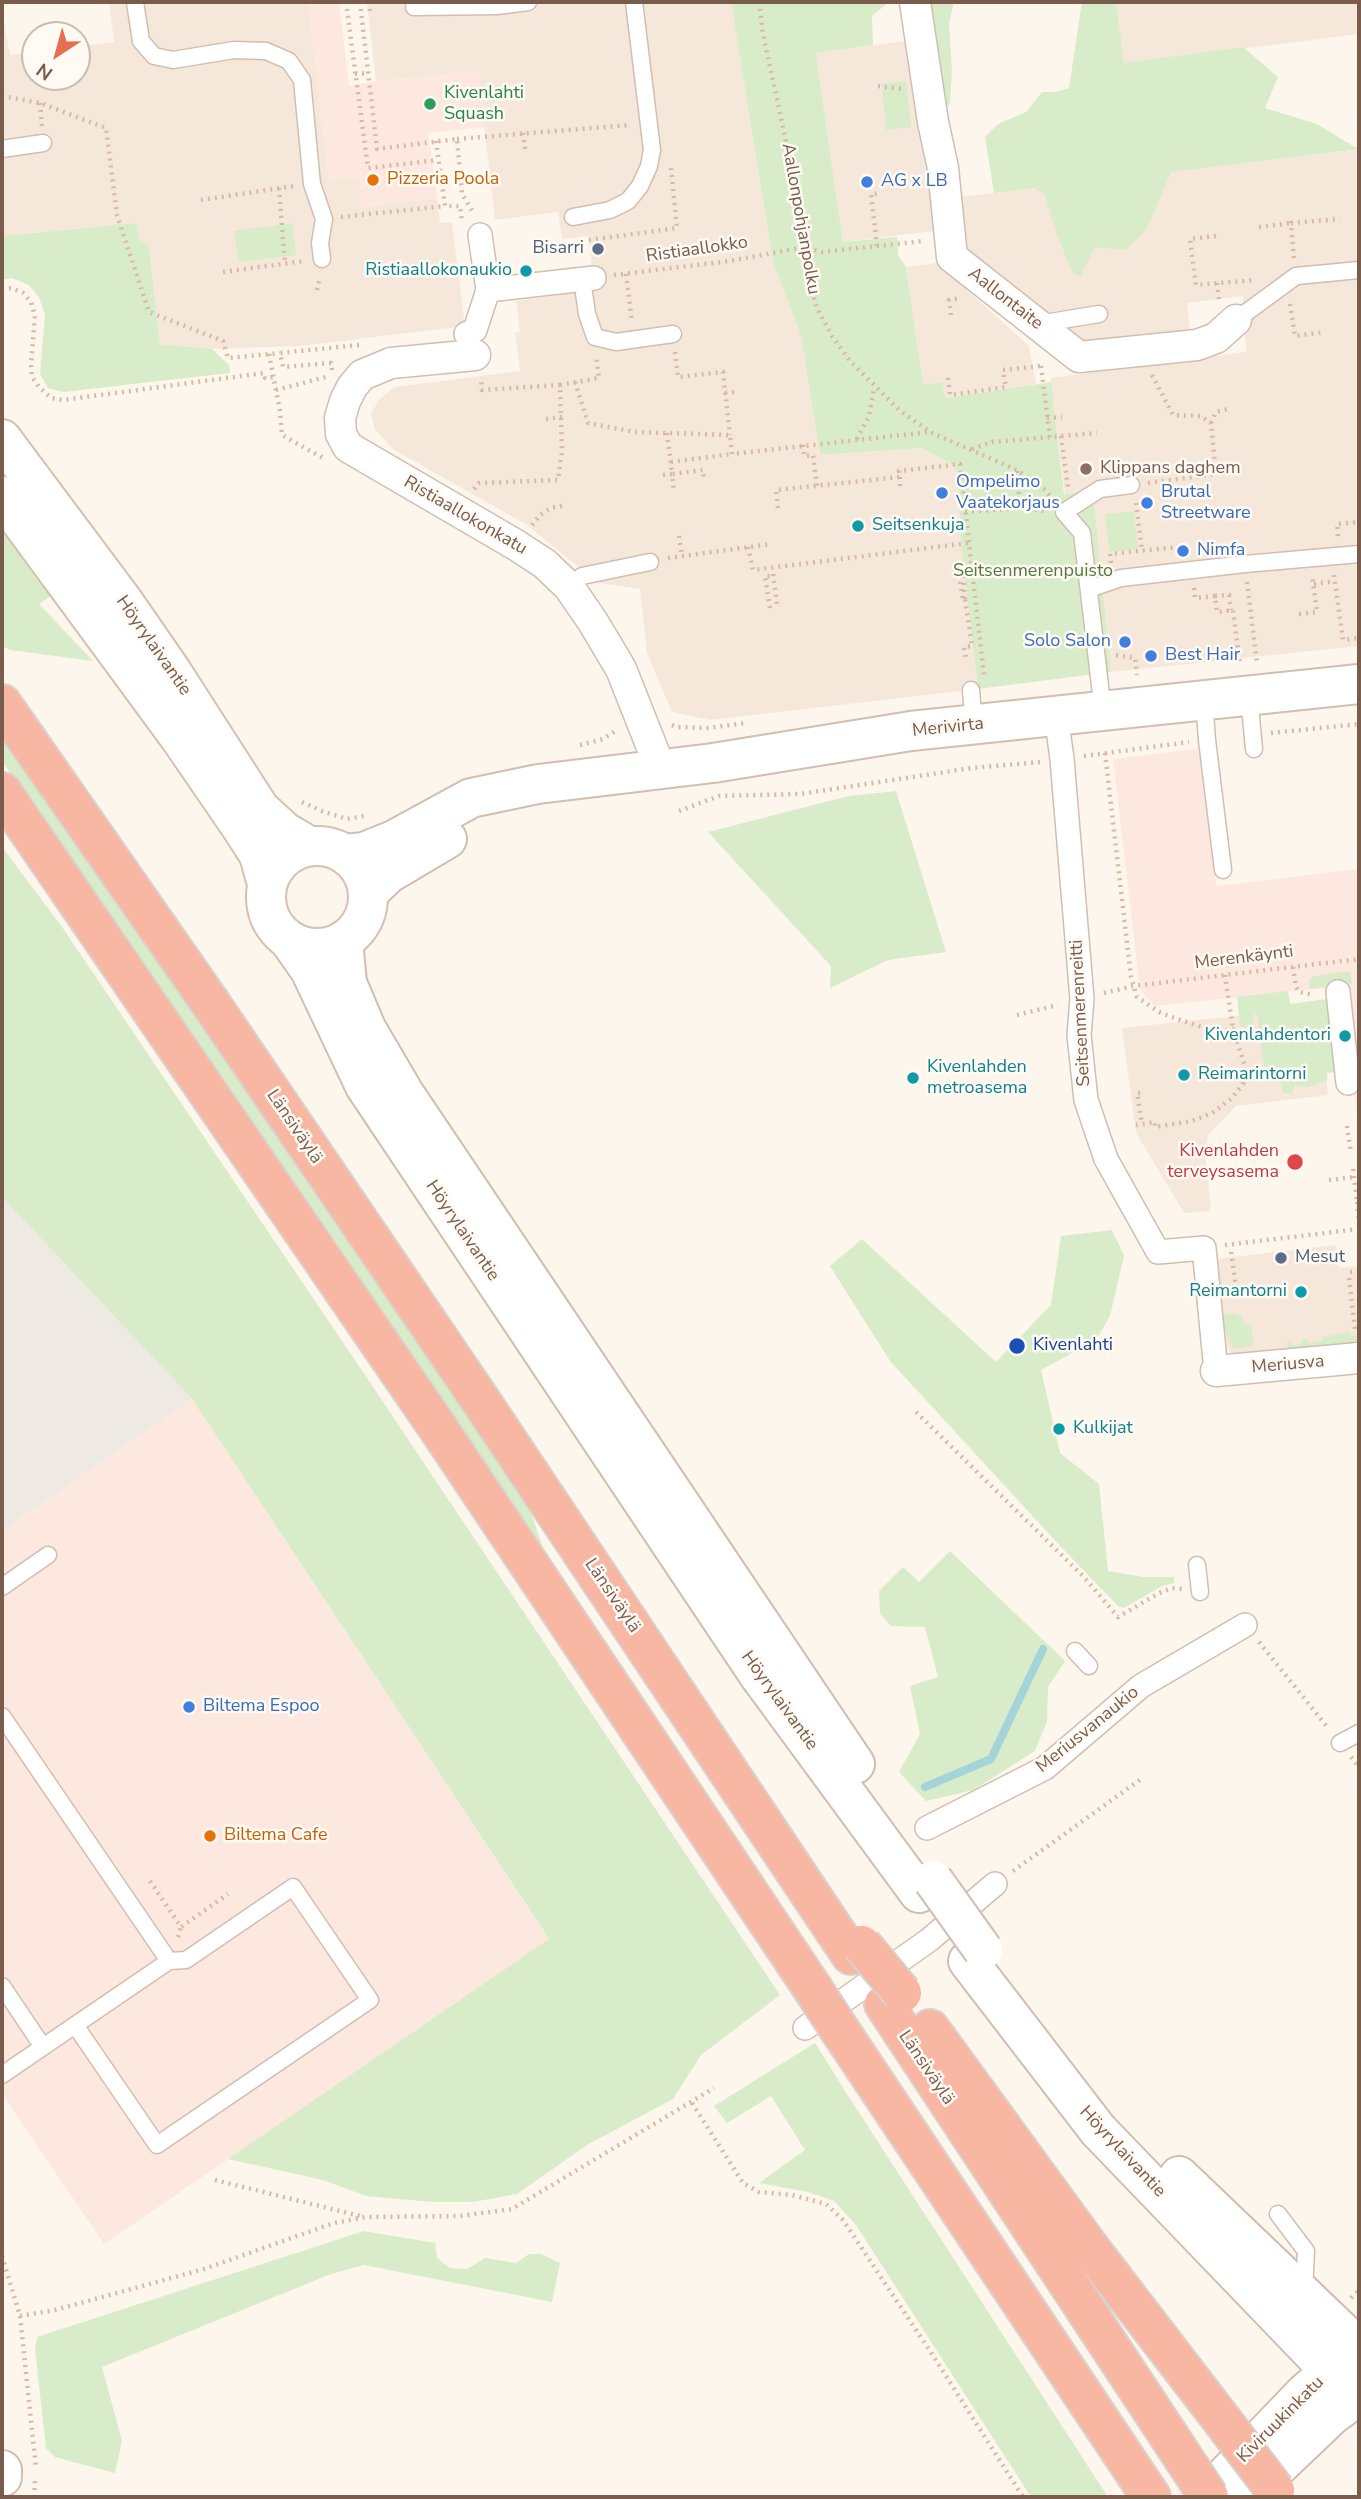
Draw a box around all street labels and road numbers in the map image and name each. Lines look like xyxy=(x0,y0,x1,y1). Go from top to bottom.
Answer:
street label: Aallonpohjanpolku xyxy=(776,142,824,296)
street label: Ristiaallokko xyxy=(645,232,749,268)
street label: Aallontaite xyxy=(963,263,1047,335)
street label: Ristiaallokonkatu xyxy=(400,472,530,560)
street label: Höyrylaivantie xyxy=(111,592,195,700)
street label: Merivirta xyxy=(911,714,985,742)
street label: Seitsenmerenreitti xyxy=(1066,939,1096,1087)
street label: Merenkäynti xyxy=(1193,941,1295,975)
street label: Länsiväylä xyxy=(261,1086,327,1168)
street label: Höyrylaivantie xyxy=(420,1176,504,1286)
street label: Meriusva xyxy=(1251,1351,1325,1379)
street label: Länsiväylä xyxy=(579,1555,645,1637)
street label: Höyrylaivantie xyxy=(736,1647,822,1755)
street label: Meriusvanaukio xyxy=(1032,1682,1144,1778)
street label: Länsiväylä xyxy=(893,2027,959,2109)
street label: Höyrylaivantie xyxy=(1074,2102,1170,2202)
street label: Kiviruukinkatu xyxy=(1233,2372,1329,2468)

